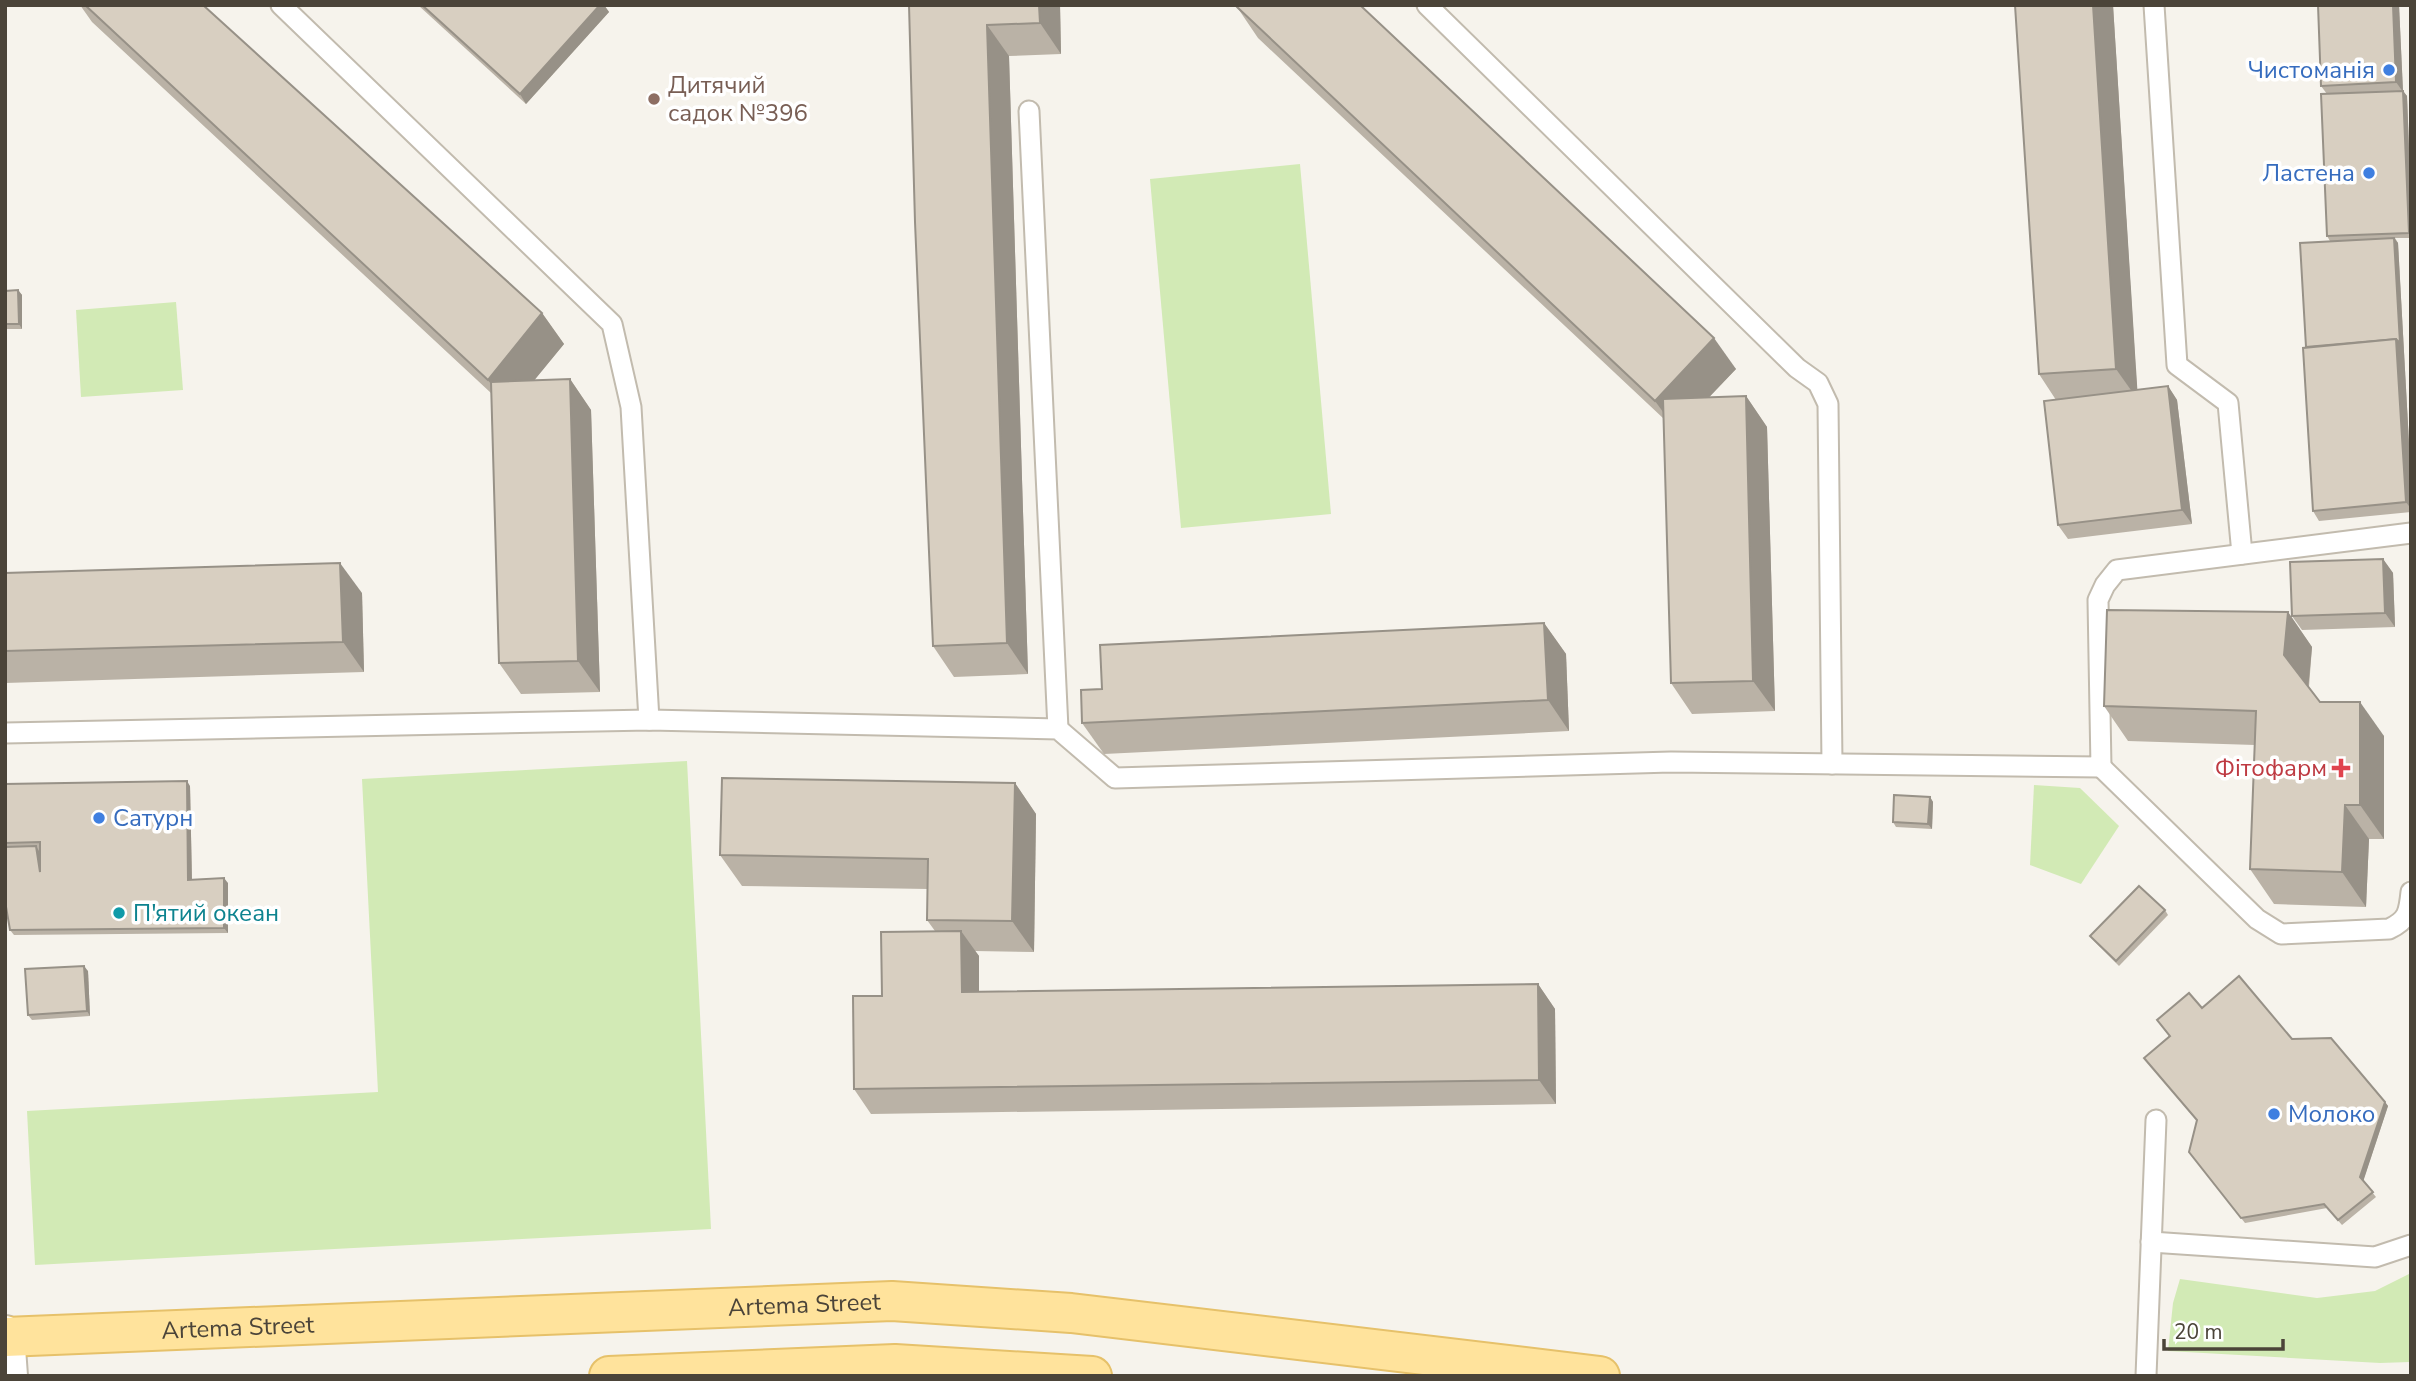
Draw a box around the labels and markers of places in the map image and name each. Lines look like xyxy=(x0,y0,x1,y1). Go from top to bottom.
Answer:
place label: Чистоманія xyxy=(2248,54,2375,86)
marker: Чистоманія xyxy=(2381,62,2397,78)
place label: Дитячий садок №396 xyxy=(668,69,808,129)
marker: Дитячий садок №396 xyxy=(646,91,662,107)
place label: Ластена xyxy=(2262,157,2355,189)
marker: Ластена xyxy=(2361,165,2377,181)
place label: Фітофарм xyxy=(2215,752,2327,784)
marker: Фітофарм xyxy=(2333,760,2349,776)
place label: Сатурн xyxy=(113,802,193,834)
marker: Сатурн xyxy=(91,810,107,826)
place label: П'ятий океан xyxy=(133,897,279,929)
marker: П'ятий океан xyxy=(111,905,127,921)
place label: Молоко xyxy=(2288,1098,2375,1130)
marker: Молоко xyxy=(2266,1106,2282,1122)

